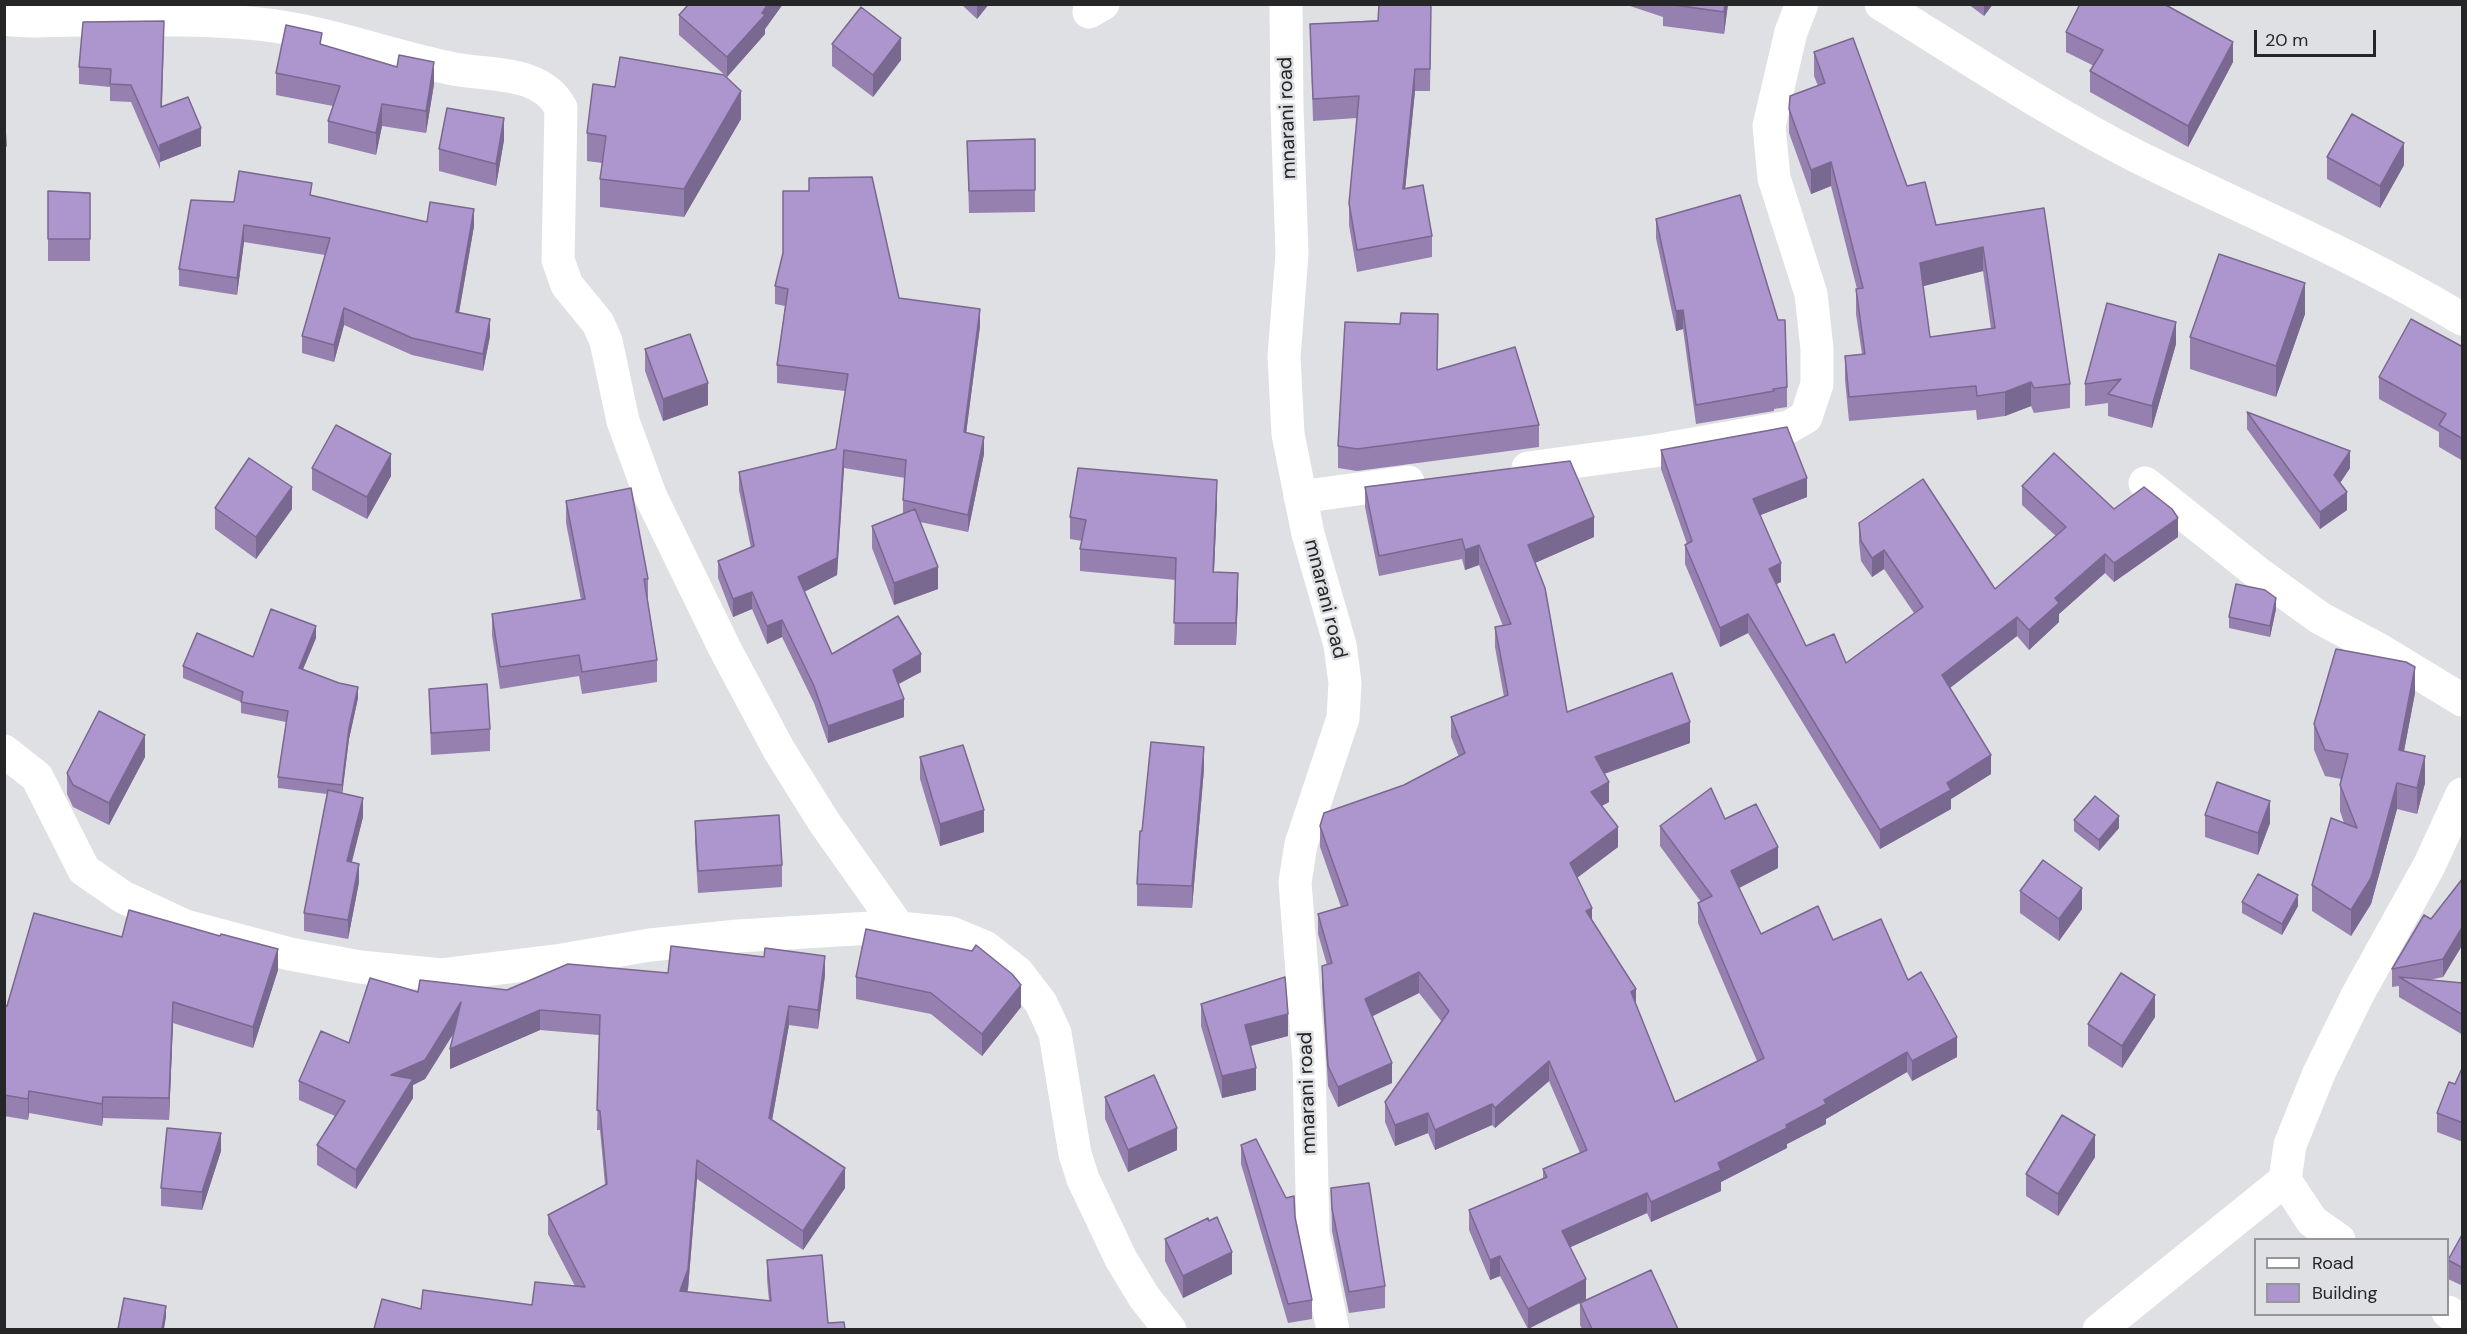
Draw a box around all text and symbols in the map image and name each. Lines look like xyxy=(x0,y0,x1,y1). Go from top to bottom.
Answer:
scale bar xyxy=(2257,18,2378,56)
text: 20 m xyxy=(2265,28,2308,52)
street label: mnarani road xyxy=(1274,56,1302,180)
street label: mnarani road xyxy=(1299,537,1351,661)
street label: mnarani road xyxy=(1294,1031,1322,1155)
legend xyxy=(2254,1238,2449,1316)
text: Road xyxy=(2312,1251,2354,1275)
text: Building xyxy=(2312,1281,2377,1305)

